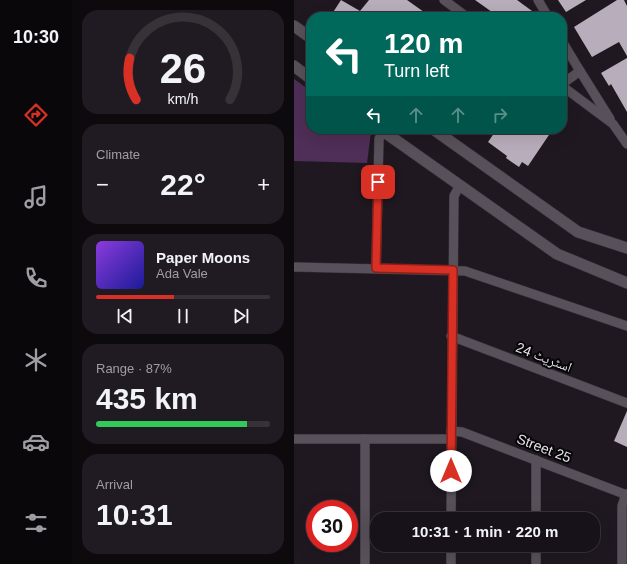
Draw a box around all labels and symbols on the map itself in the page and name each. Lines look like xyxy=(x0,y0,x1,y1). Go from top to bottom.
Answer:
pin xyxy=(361,165,395,199)
street label: اسٹریٹ 24 xyxy=(513,339,574,376)
street label: Street 25 xyxy=(515,430,574,466)
position arrow xyxy=(430,450,472,492)
speed limit sign: 30 xyxy=(306,500,358,552)

